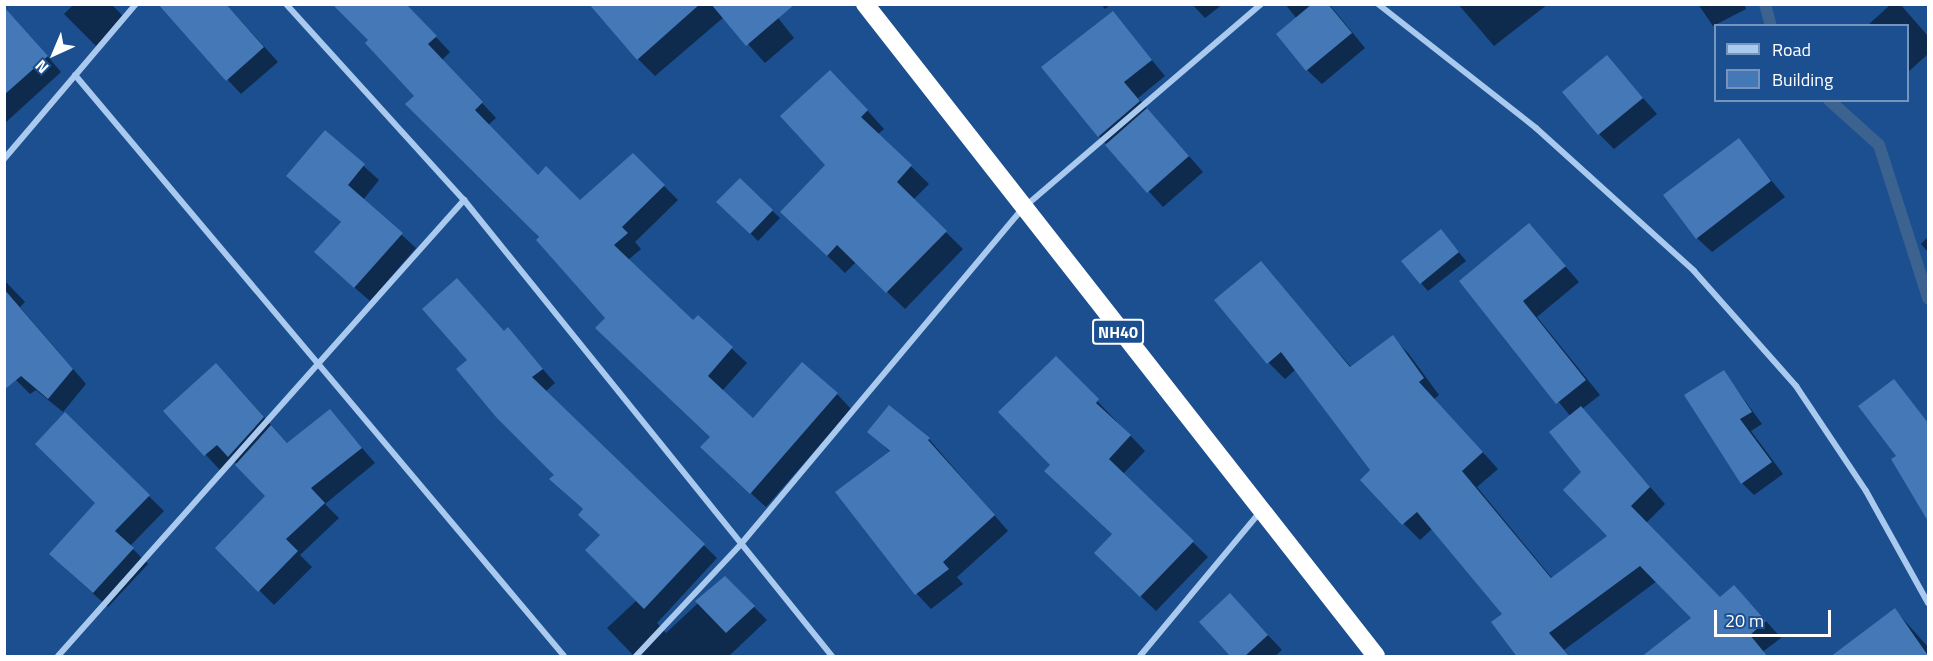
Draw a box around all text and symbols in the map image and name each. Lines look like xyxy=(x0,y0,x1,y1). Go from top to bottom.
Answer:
north arrow xyxy=(24,24,84,84)
legend xyxy=(1714,24,1909,102)
text: Road xyxy=(1772,36,1811,63)
text: N xyxy=(29,54,54,79)
text: Building xyxy=(1772,66,1833,93)
road number: NH40 xyxy=(1091,319,1145,345)
scale bar xyxy=(1717,598,1834,636)
text: 20 m xyxy=(1725,607,1764,634)

